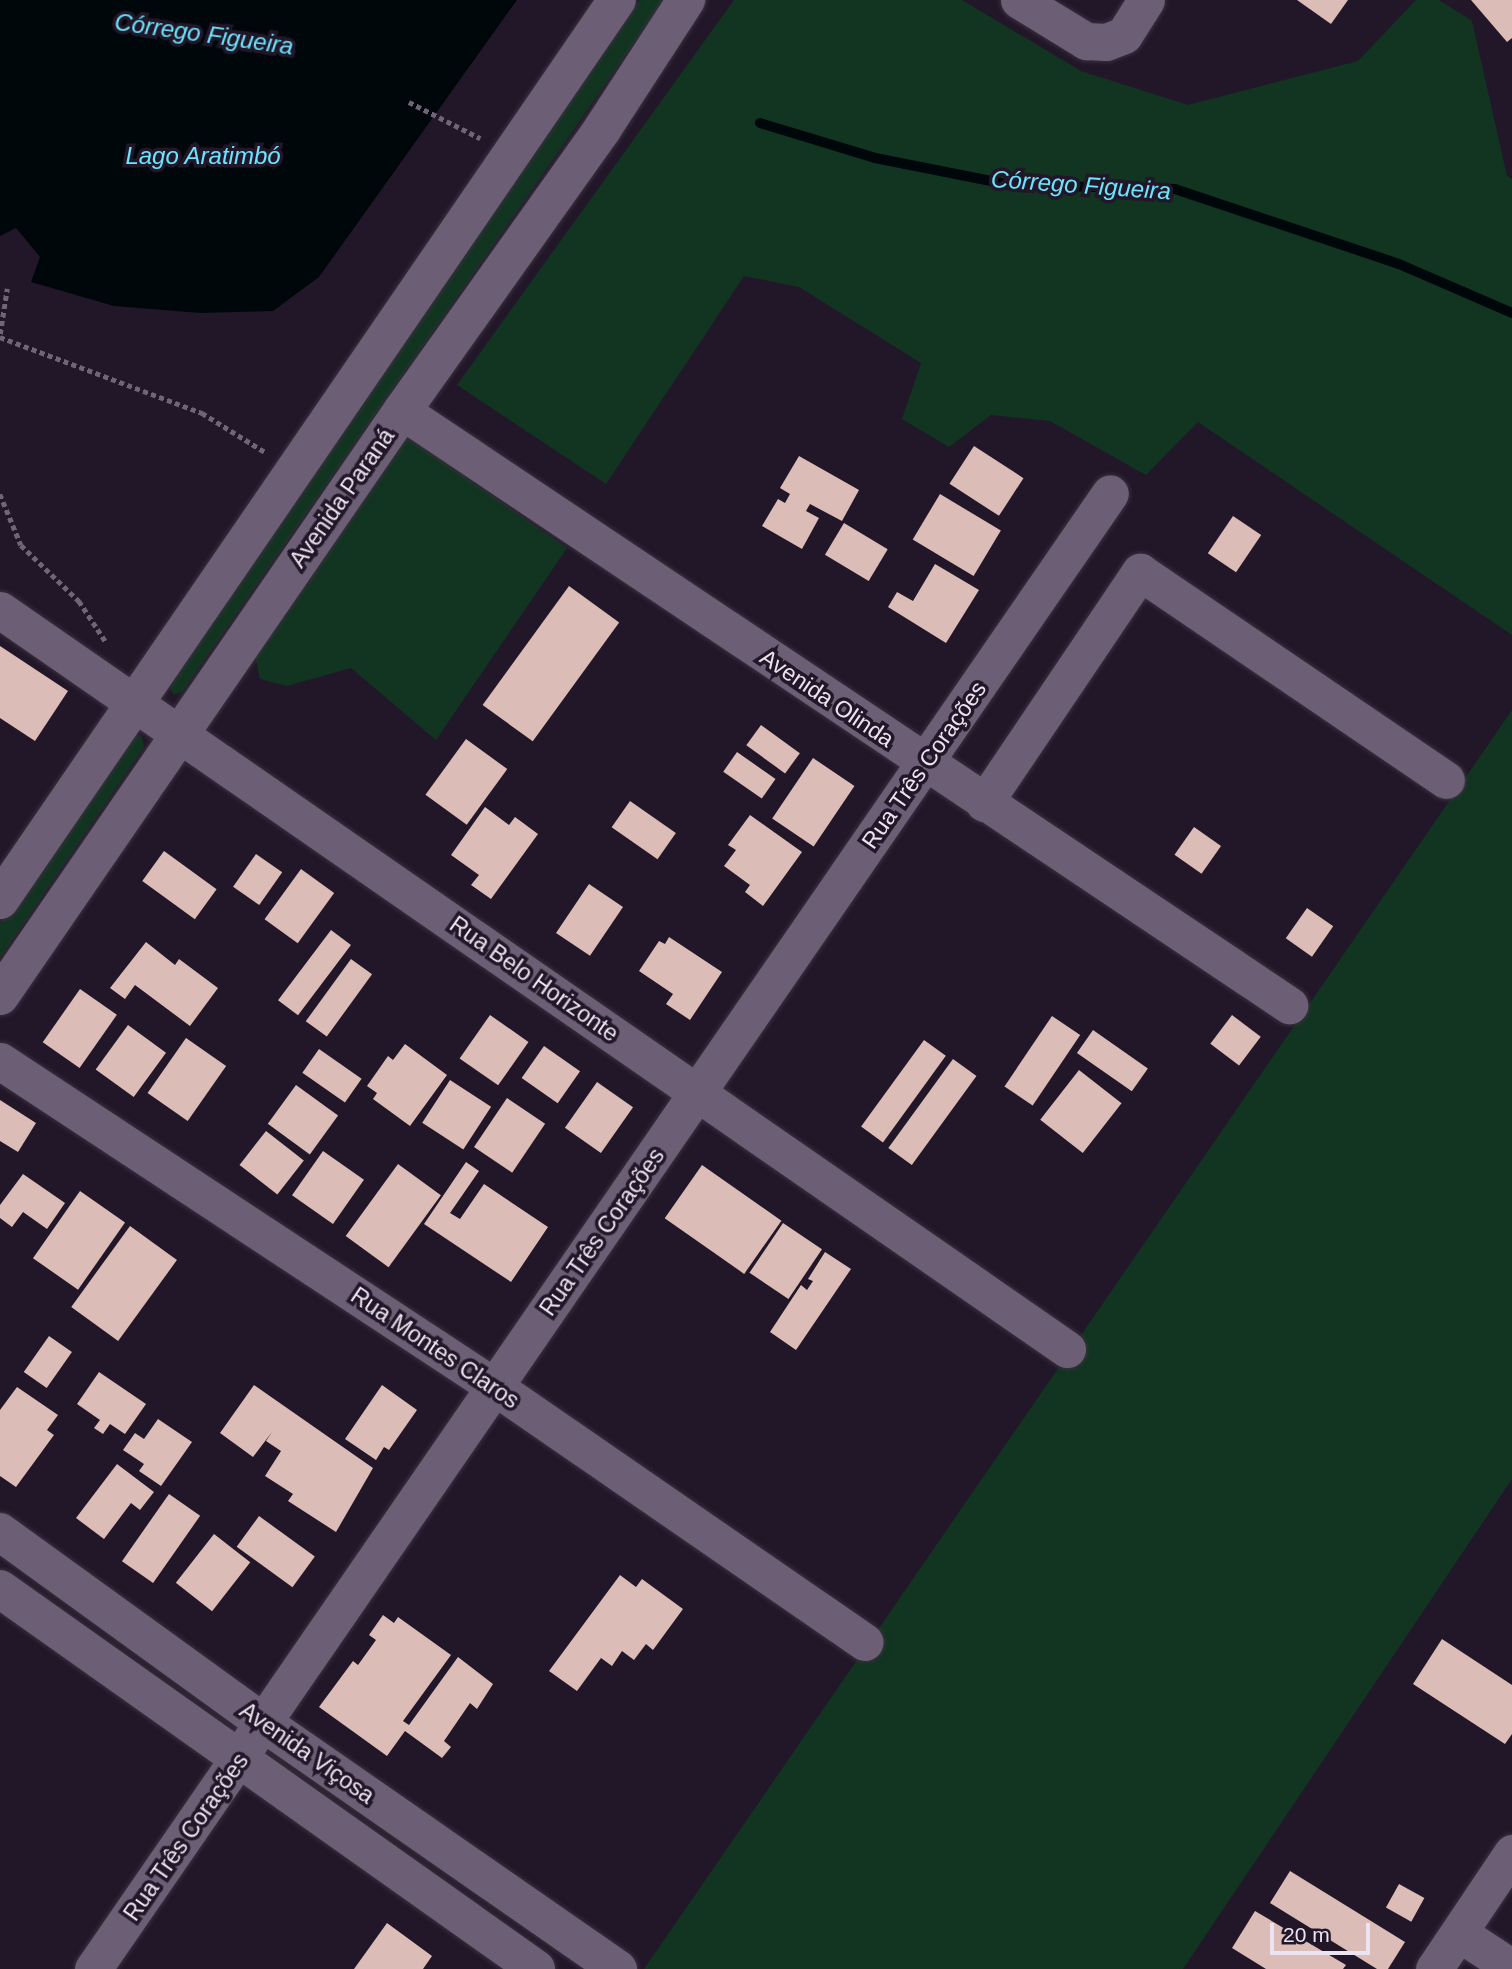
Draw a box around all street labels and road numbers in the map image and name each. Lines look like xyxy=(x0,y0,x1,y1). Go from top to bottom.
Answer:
street label: Avenida Paraná xyxy=(284,423,400,573)
street label: Avenida Olinda xyxy=(755,643,899,753)
street label: Rua Três Corações xyxy=(856,676,992,854)
street label: Rua Belo Horizonte xyxy=(444,910,624,1048)
street label: Rua Três Corações xyxy=(534,1143,670,1321)
street label: Rua Montes Claros xyxy=(346,1282,524,1414)
street label: Avenida Viçosa xyxy=(234,1696,380,1810)
street label: Rua Três Corações xyxy=(118,1748,254,1926)

